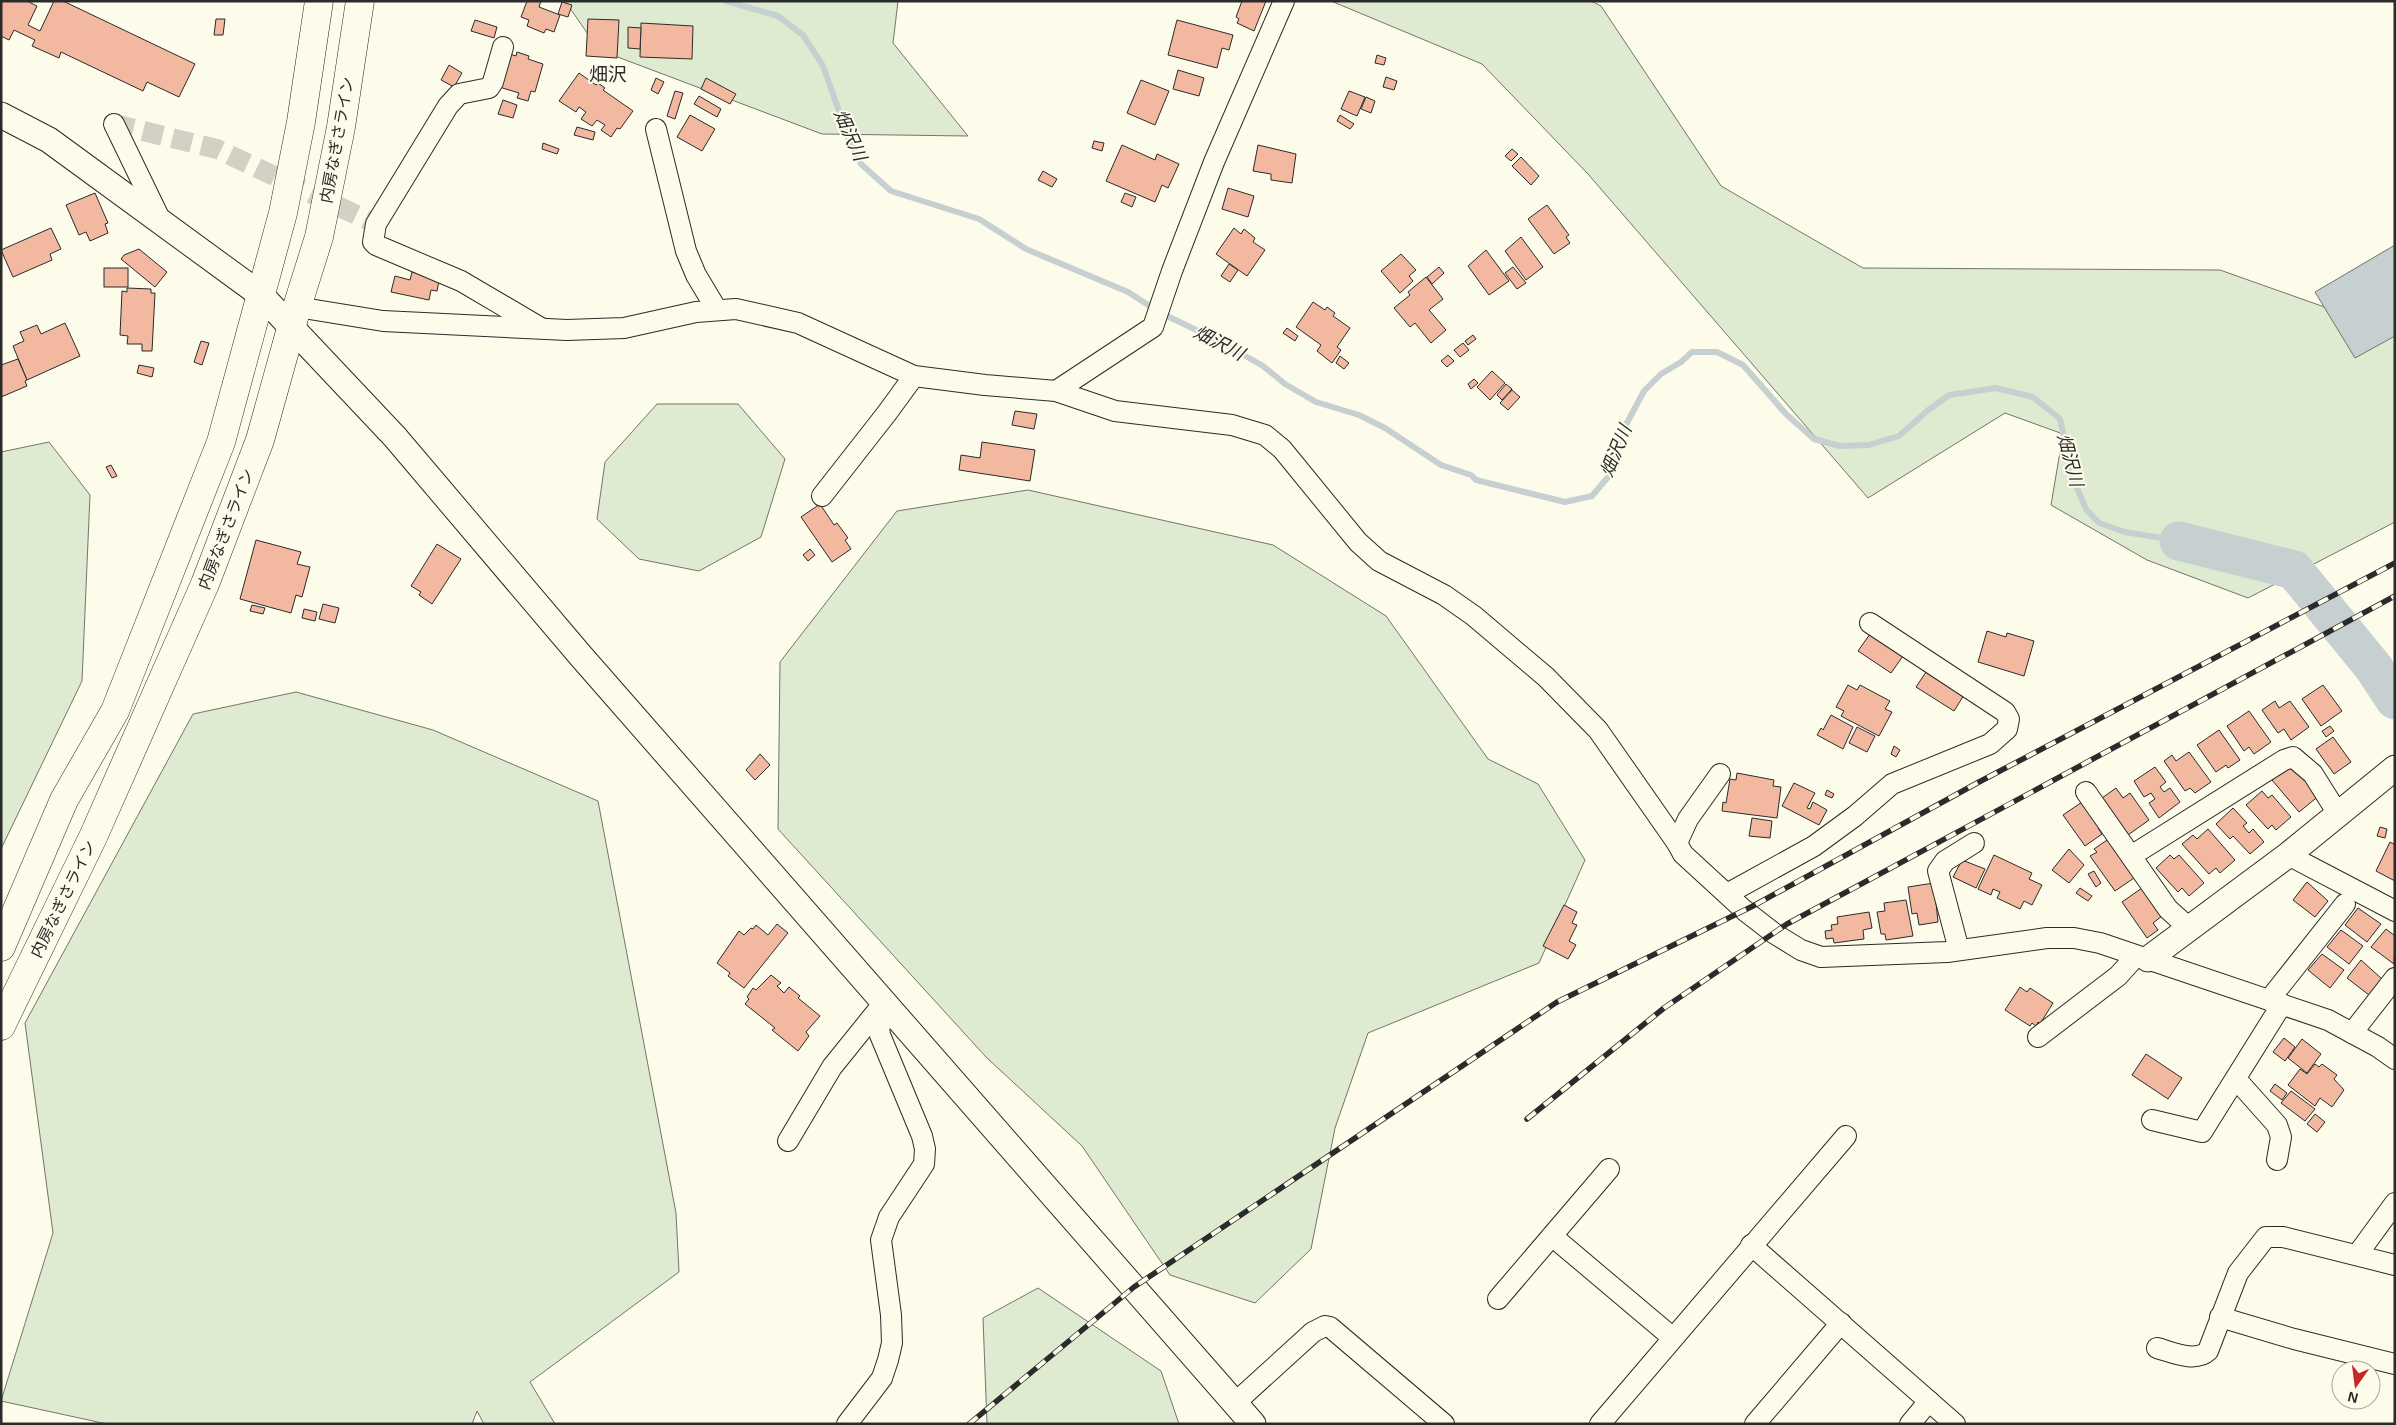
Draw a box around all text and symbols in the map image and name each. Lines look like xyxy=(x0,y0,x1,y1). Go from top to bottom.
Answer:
district label: 畑沢 xyxy=(589,64,627,85)
street label: 内房なぎさライン xyxy=(318,75,356,205)
water label: 畑沢川 xyxy=(830,106,871,166)
water label: 畑沢川 xyxy=(1190,322,1249,365)
water label: 畑沢川 xyxy=(1597,420,1636,480)
water label: 畑沢川 xyxy=(2053,431,2087,491)
street label: 内房なぎさライン xyxy=(195,466,257,592)
street label: 内房なぎさライン xyxy=(27,838,99,960)
north arrow xyxy=(2331,1360,2381,1410)
text: N xyxy=(2346,1389,2360,1407)

